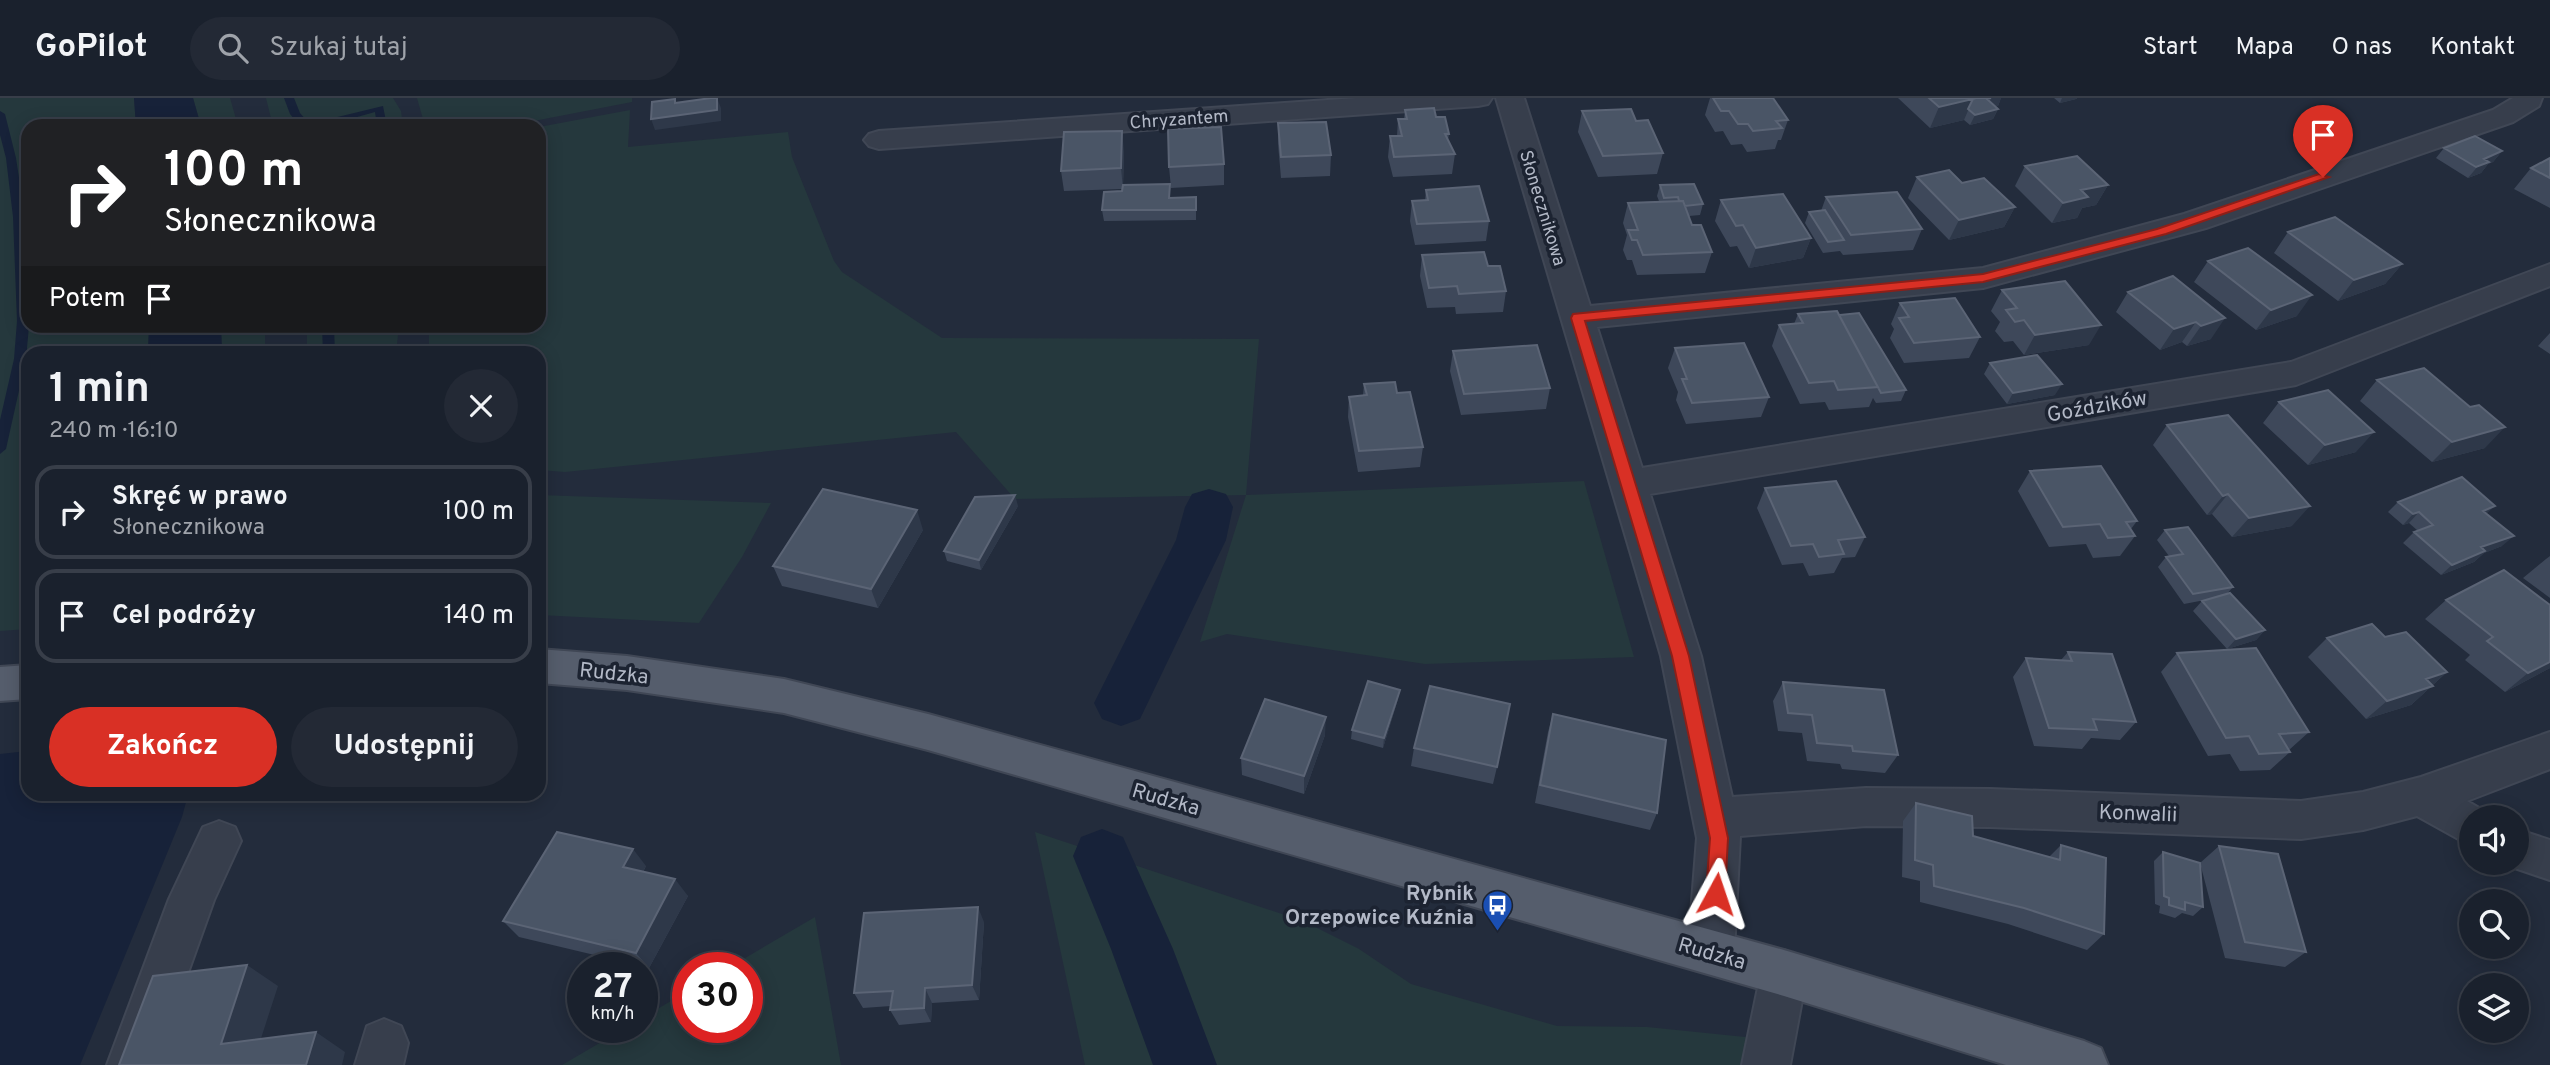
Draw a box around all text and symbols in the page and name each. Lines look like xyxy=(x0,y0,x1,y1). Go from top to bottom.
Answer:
search box xyxy=(190,17,680,80)
text: GoPilot xyxy=(35,27,148,69)
icon: search xyxy=(214,29,252,67)
text: Szukaj tutaj xyxy=(270,32,408,65)
text: Start xyxy=(2143,33,2198,63)
text: Mapa xyxy=(2236,33,2294,63)
text: O nas xyxy=(2332,33,2392,63)
text: Kontakt xyxy=(2430,33,2515,63)
pin xyxy=(2293,105,2353,177)
street label: Chryzantem xyxy=(1129,106,1229,135)
icon: arrive xyxy=(2304,116,2342,154)
text: 100 m xyxy=(164,142,303,204)
icon: right xyxy=(49,147,140,238)
street label: Słonecznikowa xyxy=(1513,148,1570,269)
text: Słonecznikowa xyxy=(164,203,377,243)
icon: arrive xyxy=(140,280,178,318)
text: Potem xyxy=(49,283,126,316)
text: 1 min xyxy=(49,364,150,417)
button: close xyxy=(444,369,518,443)
street label: Goździków xyxy=(2045,385,2150,430)
text: 240 m · 16:10 xyxy=(49,417,178,446)
text: Skręć w prawo xyxy=(112,481,288,514)
icon: right xyxy=(53,493,91,531)
text: 100 m xyxy=(443,496,514,529)
text: Słonecznikowa xyxy=(112,514,265,543)
icon: arrive xyxy=(53,597,91,635)
text: Cel podróży xyxy=(112,600,256,633)
text: 140 m xyxy=(444,600,514,633)
street label: Rudzka xyxy=(578,657,650,692)
button: Zakończ xyxy=(49,707,277,787)
button: Udostępnij xyxy=(291,707,518,787)
street label: Rudzka xyxy=(1128,778,1203,823)
street label: Konwalii xyxy=(2098,800,2178,829)
map controls xyxy=(2459,805,2529,1043)
button: sound xyxy=(2459,805,2529,875)
position arrow xyxy=(1679,857,1753,931)
place label: Rybnik Orzepowice Kuźnia xyxy=(1285,881,1474,932)
bus stop icon: Rybnik Orzepowice Kuźnia xyxy=(1480,888,1514,932)
button: search xyxy=(2459,889,2529,959)
street label: Rudzka xyxy=(1674,932,1749,977)
speed limit sign: 30 xyxy=(672,952,763,1043)
text: 27 xyxy=(593,966,632,1010)
button: layers xyxy=(2459,973,2529,1043)
text: km/h xyxy=(591,1003,634,1026)

